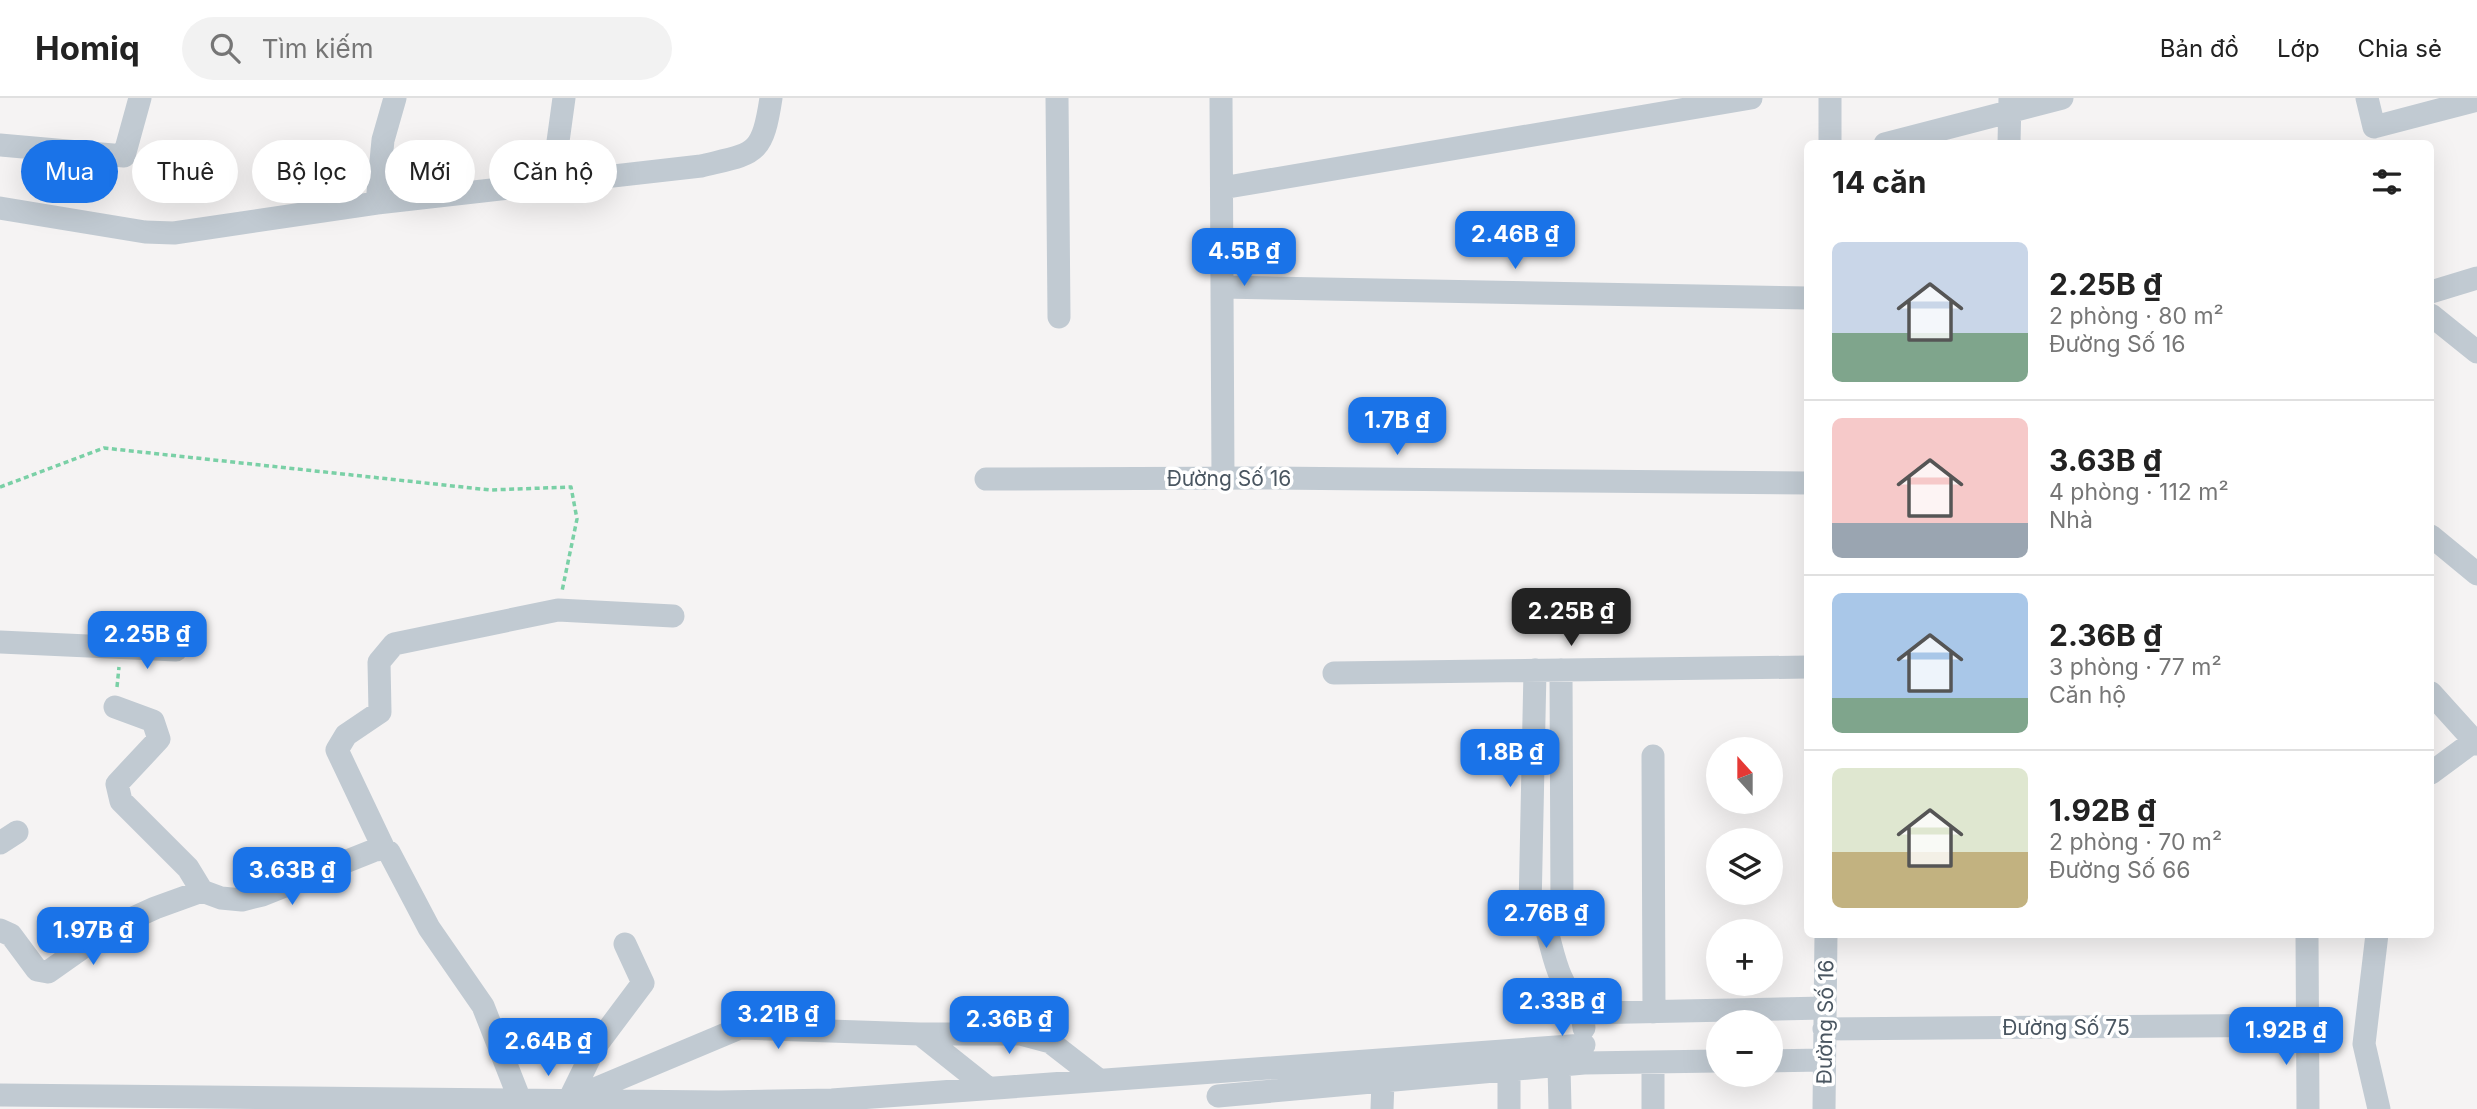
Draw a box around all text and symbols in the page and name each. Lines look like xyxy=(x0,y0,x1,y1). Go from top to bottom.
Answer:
search box xyxy=(182,17,672,80)
text: Homiq xyxy=(35,28,140,68)
icon: search xyxy=(206,29,244,67)
text: Tìm kiếm xyxy=(262,33,373,64)
text: Bản đồ xyxy=(2160,34,2239,63)
text: Lớp xyxy=(2277,34,2320,63)
text: Chia sẻ xyxy=(2358,34,2442,63)
chip: Mua xyxy=(21,140,118,203)
chip: Thuê xyxy=(132,140,238,203)
chip: Bộ lọc xyxy=(252,140,371,203)
chip: Mới xyxy=(385,140,475,203)
chip: Căn hộ xyxy=(489,140,617,203)
icon: filters xyxy=(2368,163,2406,201)
text: 14 căn xyxy=(1832,164,1926,200)
pin: 2.46B ₫ xyxy=(1450,212,1580,271)
text: 2.46B ₫ xyxy=(1471,220,1559,248)
pin: 4.5B ₫ xyxy=(1187,228,1301,288)
text: 4.5B ₫ xyxy=(1208,237,1280,265)
text: 2.25B ₫ xyxy=(2049,266,2162,302)
icon: home xyxy=(1888,270,1972,354)
text: 2 phòng · 80 m² xyxy=(2049,302,2224,330)
text: Đường Số 16 xyxy=(2049,330,2186,358)
pin: 1.7B ₫ xyxy=(1340,398,1454,457)
text: 1.7B ₫ xyxy=(1364,406,1430,434)
text: 3.63B ₫ xyxy=(2049,442,2162,478)
icon: home xyxy=(1888,446,1972,530)
street label: Đường Số 16 xyxy=(1167,466,1291,491)
text: 4 phòng · 112 m² xyxy=(2049,478,2229,506)
text: Nhà xyxy=(2049,506,2093,534)
pin: 2.25B ₫ xyxy=(1506,588,1636,648)
text: 2.25B ₫ xyxy=(1528,597,1614,625)
pin: 2.25B ₫ xyxy=(82,612,212,671)
text: 2.36B ₫ xyxy=(2049,617,2162,653)
text: 2.25B ₫ xyxy=(104,620,190,648)
icon: home xyxy=(1888,621,1972,705)
text: 3 phòng · 77 m² xyxy=(2049,653,2222,681)
text: Căn hộ xyxy=(2049,681,2126,709)
pin: 1.8B ₫ xyxy=(1453,730,1567,789)
north arrow xyxy=(1706,737,1783,814)
map controls xyxy=(1706,737,1783,1087)
text: 1.8B ₫ xyxy=(1476,738,1544,766)
text: 1.92B ₫ xyxy=(2049,792,2156,828)
icon: home xyxy=(1888,796,1972,880)
button: layers xyxy=(1706,828,1783,905)
text: 2 phòng · 70 m² xyxy=(2049,828,2222,856)
pin: 3.63B ₫ xyxy=(227,848,357,907)
text: 3.63B ₫ xyxy=(249,856,335,884)
text: Đường Số 66 xyxy=(2049,856,2191,884)
pin: 2.76B ₫ xyxy=(1481,890,1611,950)
text: 2.76B ₫ xyxy=(1504,899,1588,927)
pin: 1.97B ₫ xyxy=(28,908,158,967)
text: 1.97B ₫ xyxy=(53,916,133,944)
button: + xyxy=(1706,919,1783,996)
street label: Đường Số 16 xyxy=(1811,959,1839,1085)
pin: 2.33B ₫ xyxy=(1497,978,1627,1038)
text: 2.33B ₫ xyxy=(1519,987,1605,1015)
pin: 3.21B ₫ xyxy=(713,992,843,1051)
pin: 2.36B ₫ xyxy=(944,996,1074,1056)
text: 3.21B ₫ xyxy=(737,1000,819,1028)
text: 2.36B ₫ xyxy=(966,1005,1052,1033)
pin: 1.92B ₫ xyxy=(2221,1007,2351,1067)
button: − xyxy=(1706,1010,1783,1087)
street label: Đường Số 75 xyxy=(2002,1015,2130,1040)
text: 1.92B ₫ xyxy=(2245,1016,2327,1044)
pin: 2.64B ₫ xyxy=(483,1018,613,1078)
text: 2.64B ₫ xyxy=(504,1027,592,1055)

